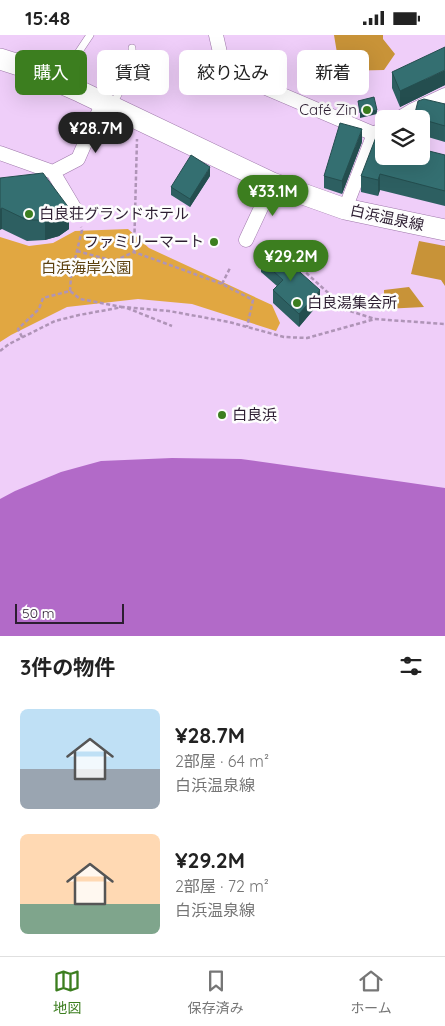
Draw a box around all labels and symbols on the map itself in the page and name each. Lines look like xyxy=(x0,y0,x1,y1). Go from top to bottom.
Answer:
place label: Café Zin xyxy=(299,100,357,119)
marker: Café Zin xyxy=(361,104,373,116)
pin: ¥28.7M xyxy=(55,111,137,154)
pin: ¥33.1M xyxy=(232,175,314,217)
street label: 白浜温泉線 xyxy=(348,200,426,235)
place label: 白良荘グランドホテル xyxy=(39,204,189,223)
marker: 白良荘グランドホテル xyxy=(23,208,35,220)
place label: ファミリーマート xyxy=(84,232,204,251)
marker: ファミリーマート xyxy=(208,236,220,248)
pin: ¥29.2M xyxy=(250,239,332,282)
park label: 白浜海岸公園 xyxy=(41,258,131,277)
place label: 白良湯集会所 xyxy=(307,293,397,312)
marker: 白良湯集会所 xyxy=(291,297,303,309)
place label: 白良浜 xyxy=(232,405,277,424)
marker: 白良浜 xyxy=(216,409,228,421)
scale bar xyxy=(15,601,124,624)

